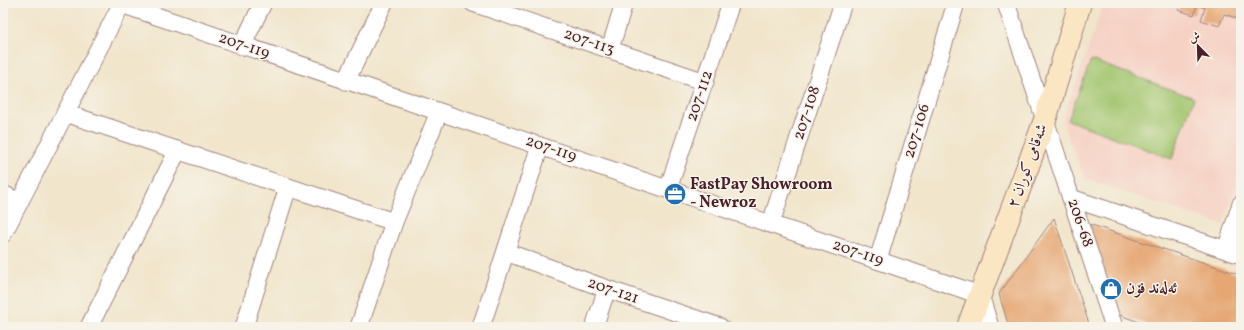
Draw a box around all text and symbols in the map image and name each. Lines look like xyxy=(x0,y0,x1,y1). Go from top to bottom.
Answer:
street label: 207-113 xyxy=(561,23,617,61)
north arrow xyxy=(1178,26,1218,66)
street label: 207-119 xyxy=(216,27,272,65)
text: ش xyxy=(1187,29,1203,47)
street label: 207-112 xyxy=(681,67,719,125)
street label: 207-108 xyxy=(788,83,826,143)
street label: 207-106 xyxy=(898,101,936,161)
street label: شەقامی کوران ٢ xyxy=(1003,121,1053,211)
street label: 207-119 xyxy=(523,130,579,168)
place label: FastPay Showroom - Newroz xyxy=(690,174,833,214)
office icon: FastPay Showroom - Newroz xyxy=(662,181,688,207)
street label: 206-68 xyxy=(1061,196,1099,250)
street label: 207-119 xyxy=(830,234,886,272)
street label: 207-121 xyxy=(584,272,642,310)
shop icon: ئەلەند فۆن xyxy=(1098,276,1124,302)
place label: ئەلەند فۆن xyxy=(1126,278,1178,300)

